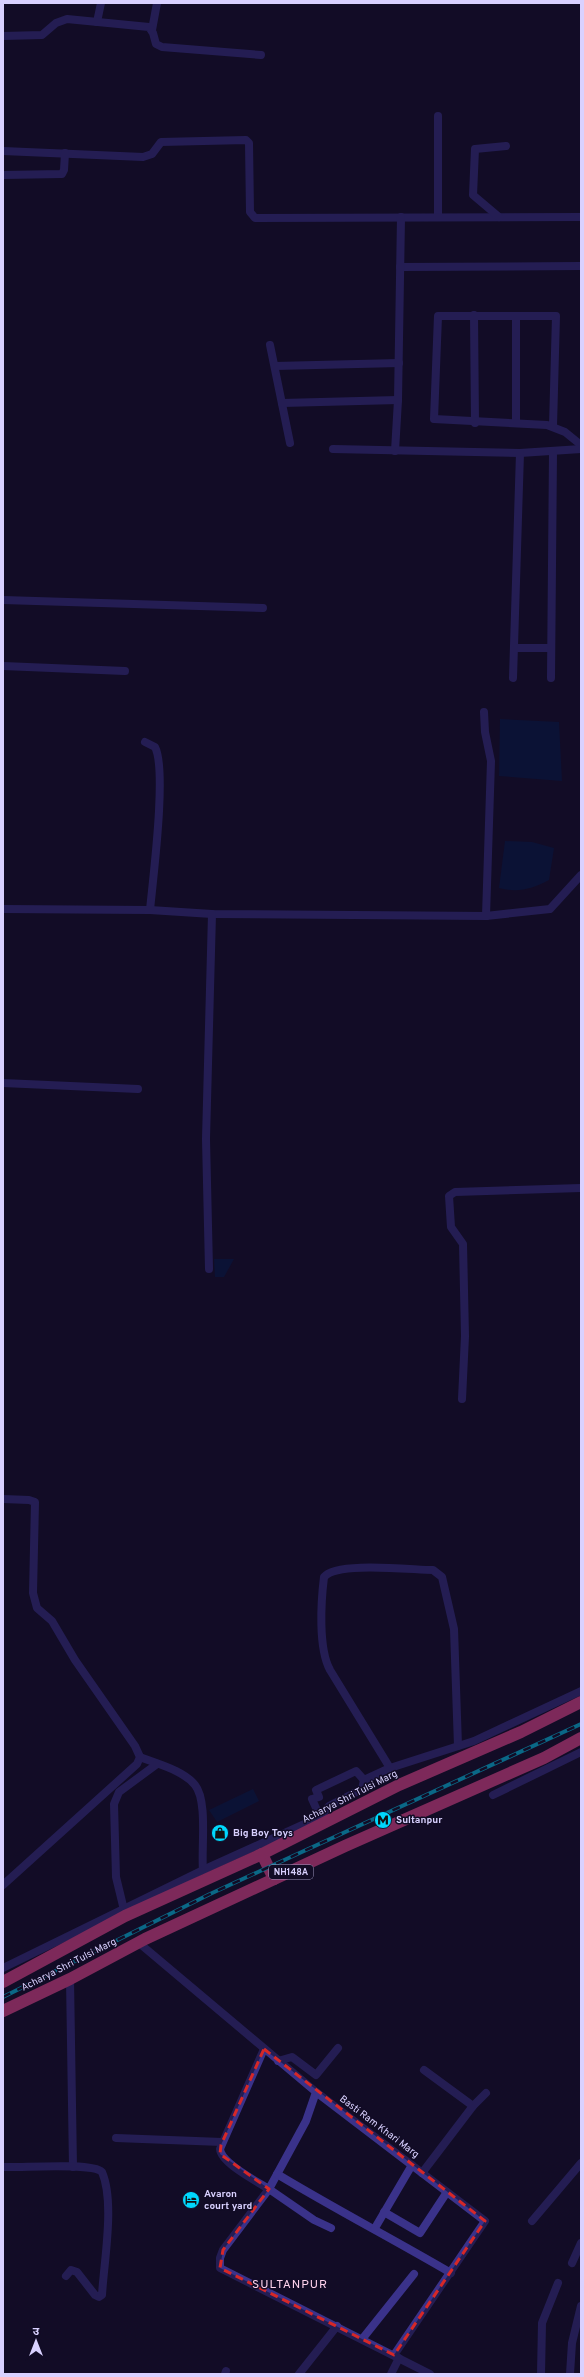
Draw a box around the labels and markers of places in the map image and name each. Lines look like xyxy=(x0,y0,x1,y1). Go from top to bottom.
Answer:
metro station icon: Sultanpur xyxy=(373,1810,393,1830)
place label: Sultanpur xyxy=(396,1814,443,1827)
shop icon: Big Boy Toys xyxy=(210,1823,230,1843)
place label: Big Boy Toys xyxy=(233,1827,293,1840)
place label: Avaron court yard xyxy=(204,2188,252,2213)
hotel icon: Avaron court yard xyxy=(181,2190,201,2210)

